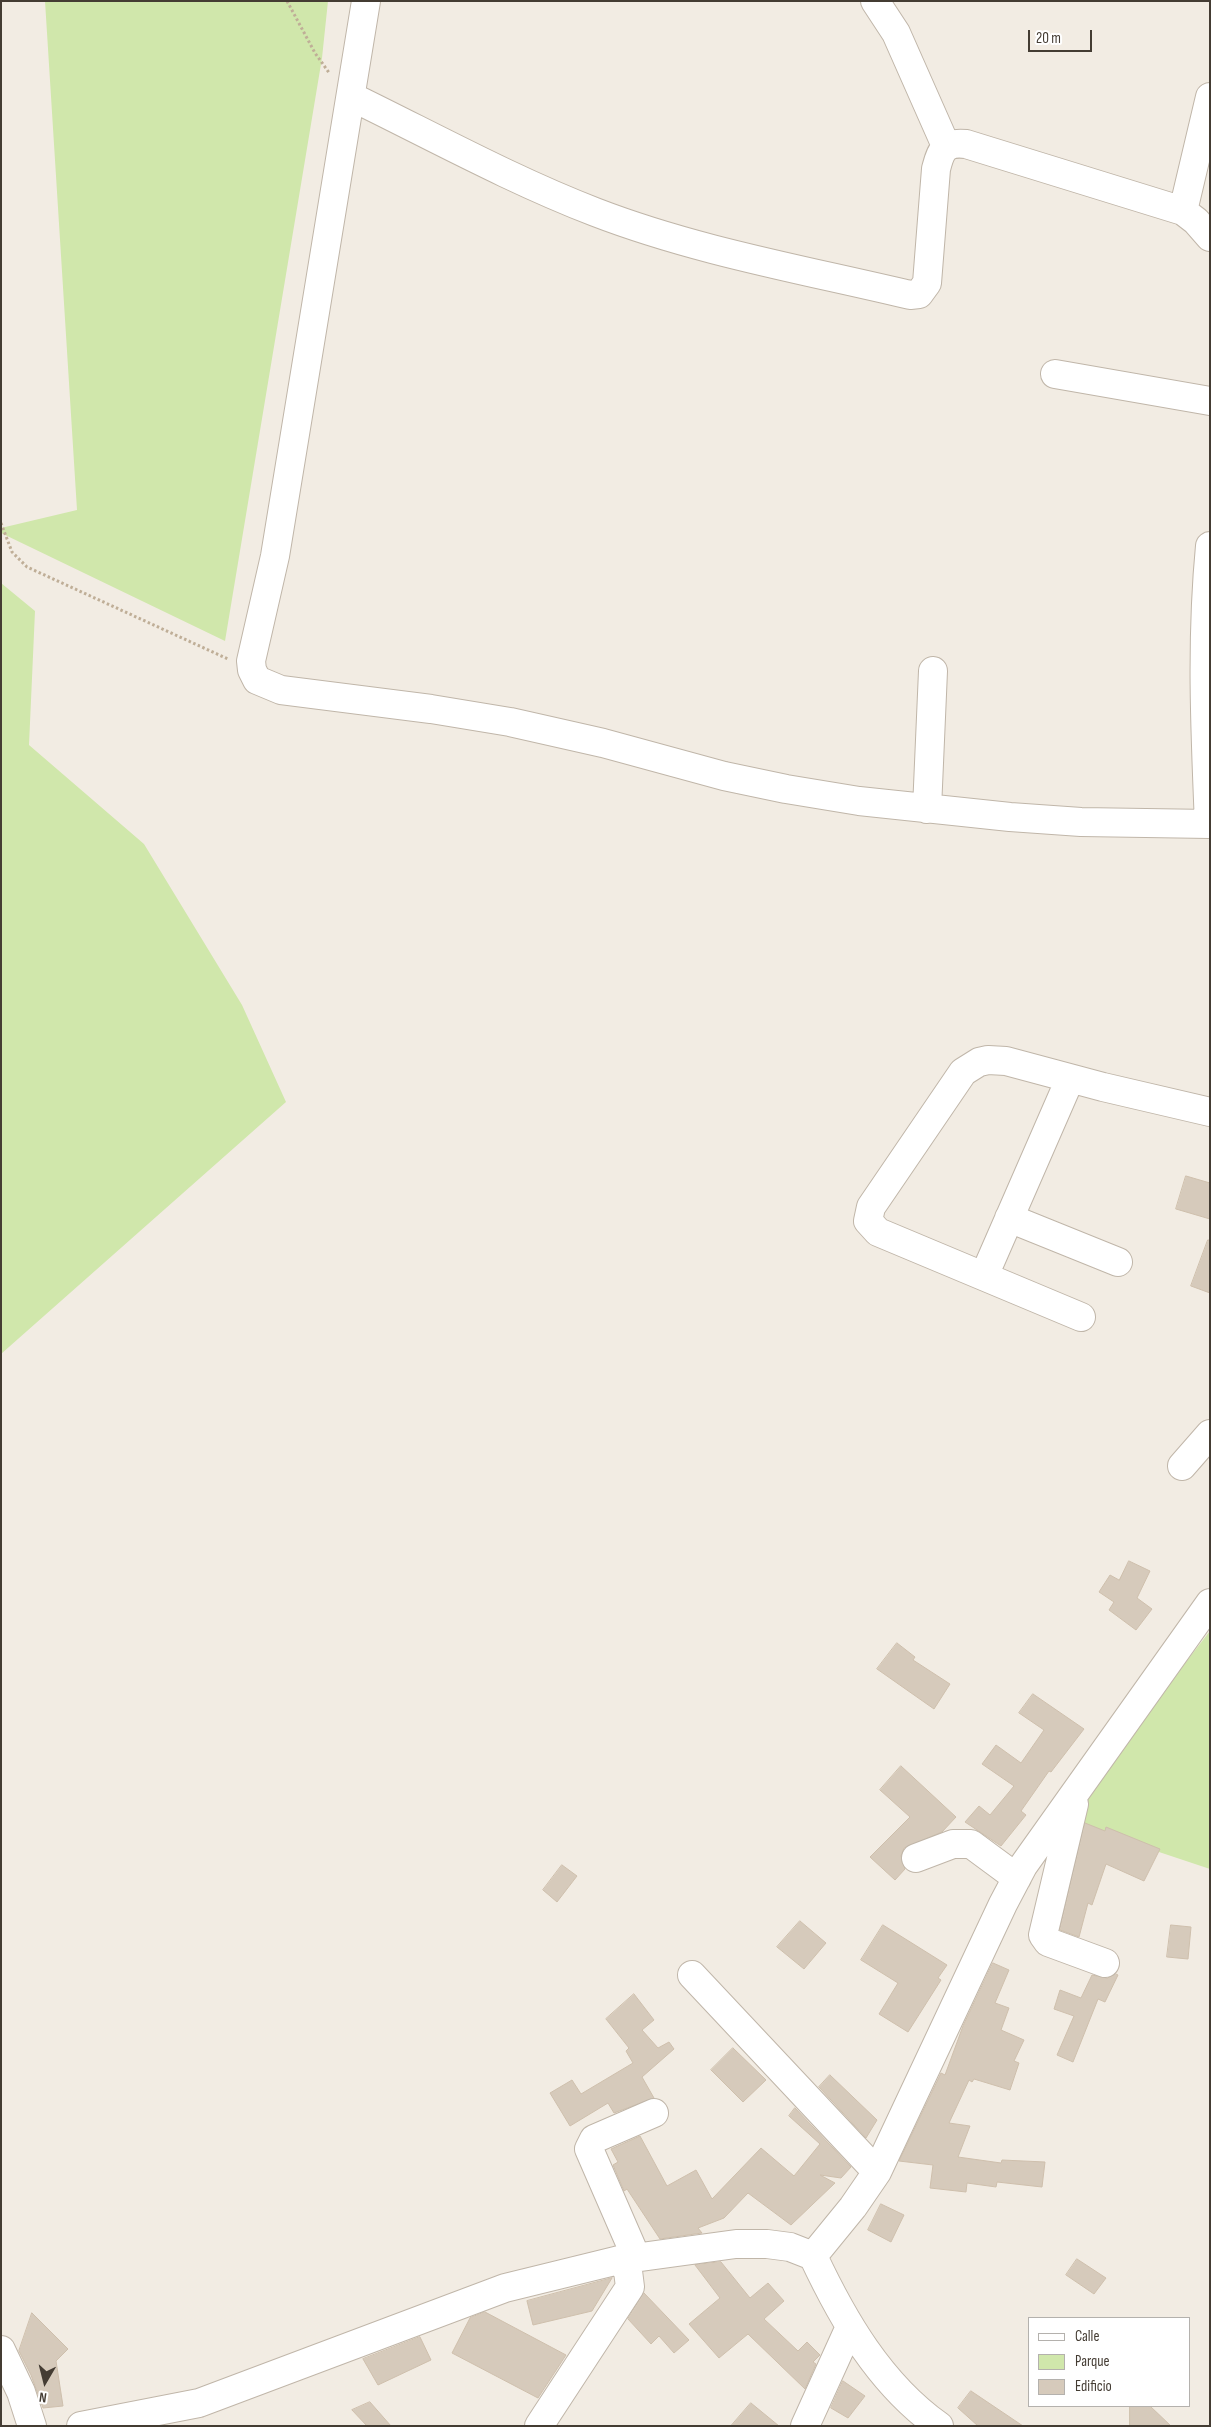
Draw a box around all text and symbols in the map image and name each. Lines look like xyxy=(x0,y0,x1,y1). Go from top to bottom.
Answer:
scale bar xyxy=(1031,20,1095,52)
text: 20 m xyxy=(1036,29,1061,48)
legend xyxy=(1028,2317,1191,2407)
text: Calle xyxy=(1075,2327,1099,2346)
text: Parque xyxy=(1075,2352,1110,2371)
north arrow xyxy=(20,2357,70,2407)
text: Edificio xyxy=(1075,2377,1112,2396)
text: N xyxy=(38,2388,48,2406)

